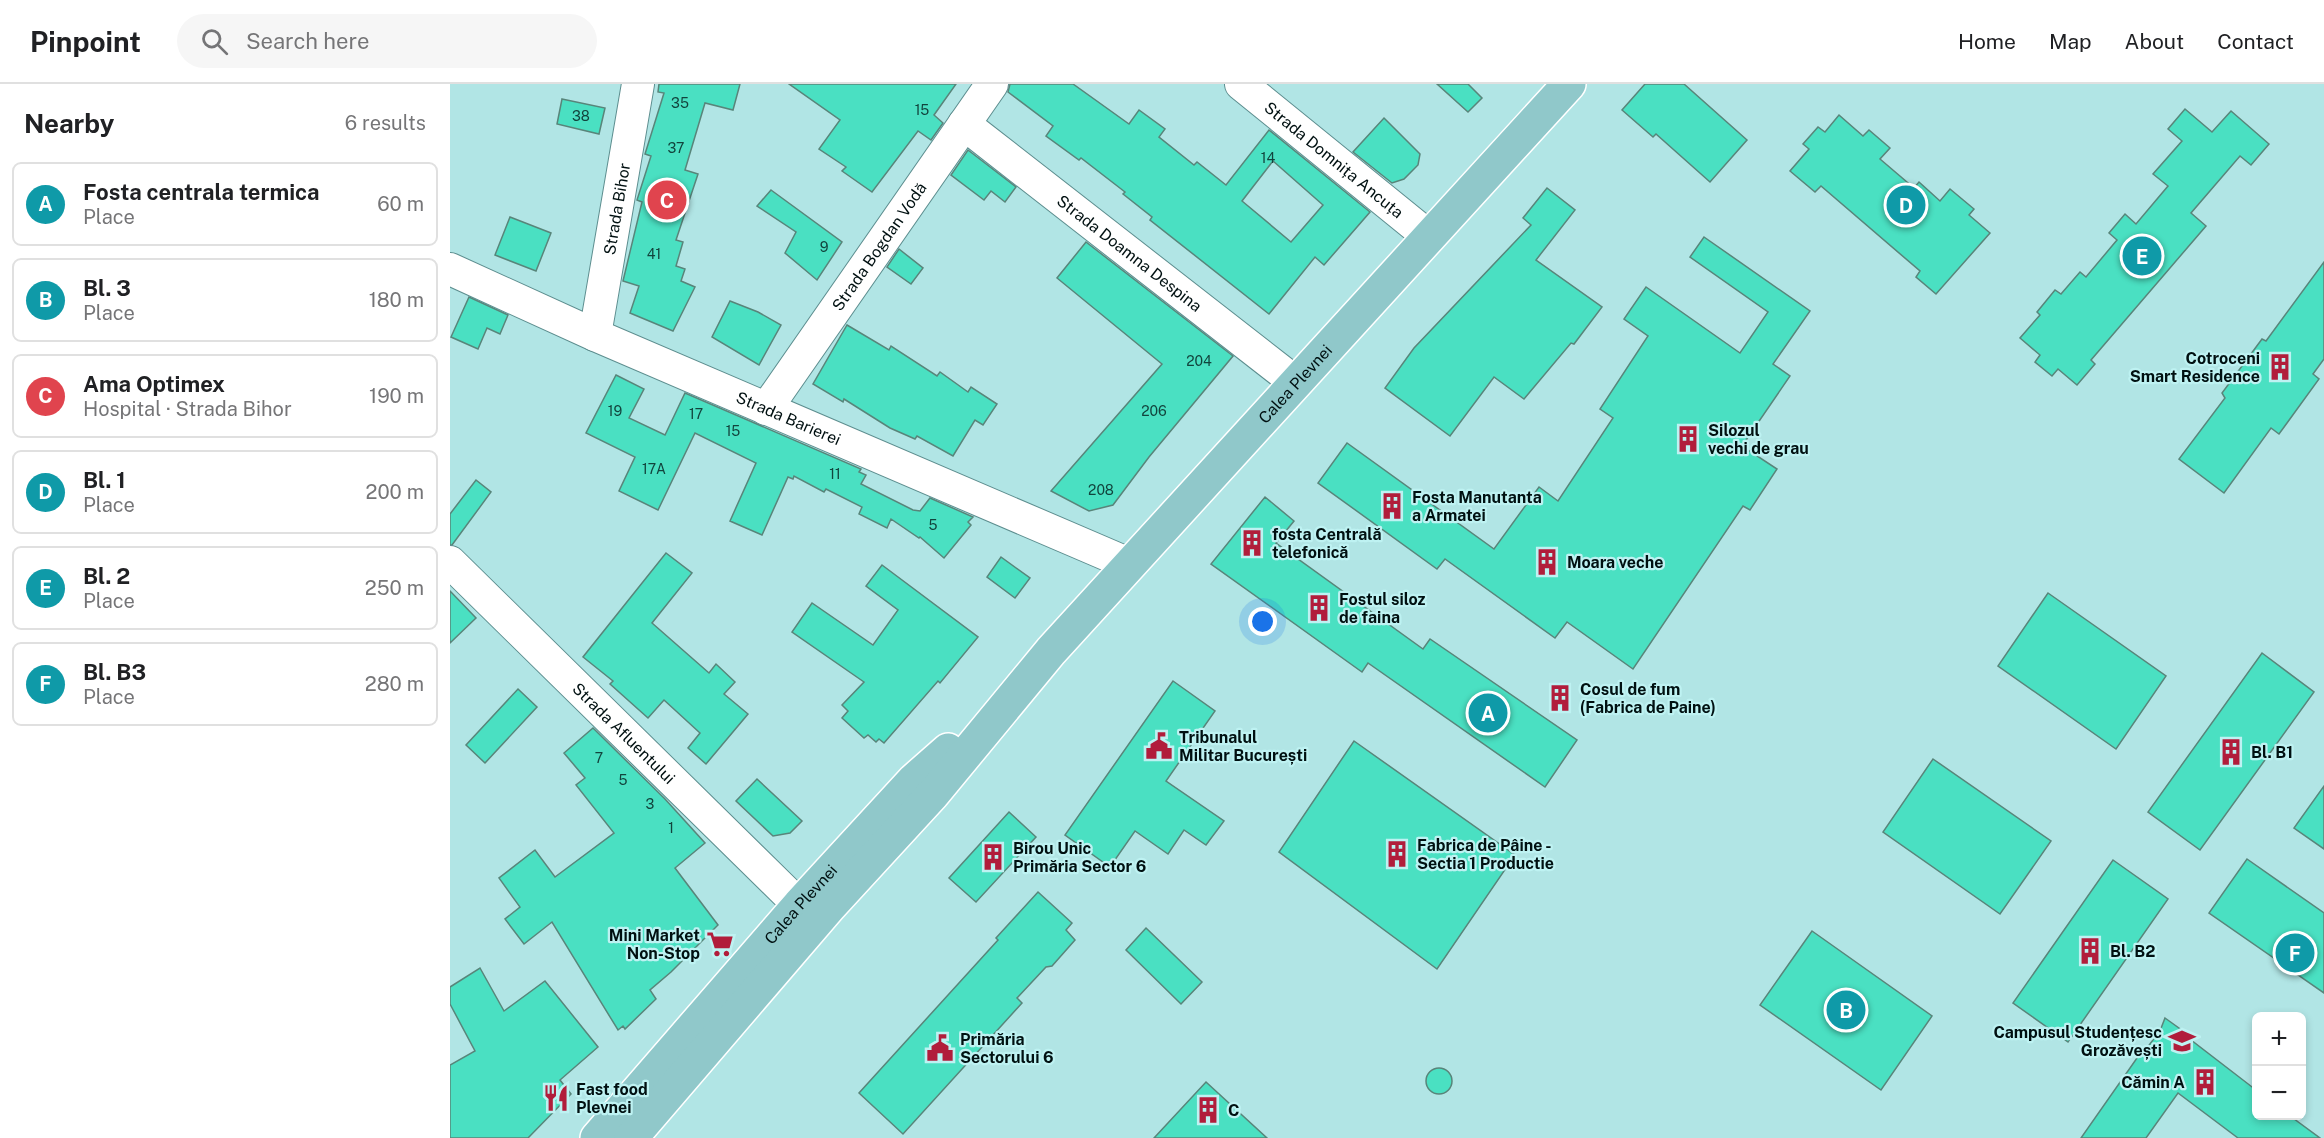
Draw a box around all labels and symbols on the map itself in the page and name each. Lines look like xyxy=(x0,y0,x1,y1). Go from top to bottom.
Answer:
house number: 35 xyxy=(671,95,689,111)
street label: Strada Domnița Ancuța xyxy=(1260,98,1407,222)
house number: 15 xyxy=(915,102,929,118)
house number: 38 xyxy=(572,108,590,124)
house number: 37 xyxy=(668,140,684,156)
house number: 14 xyxy=(1261,150,1275,166)
street label: Strada Bihor xyxy=(600,161,634,256)
pin: C xyxy=(648,178,686,222)
street label: Strada Bogdan Vodă xyxy=(828,179,931,315)
pin: D xyxy=(1886,182,1926,228)
street label: Strada Doamna Despina xyxy=(1053,191,1206,316)
pin: E xyxy=(2122,234,2162,279)
house number: 9 xyxy=(820,239,829,255)
house number: 41 xyxy=(647,246,661,262)
street label: Calea Plevnei xyxy=(1255,341,1336,428)
place label: Cotroceni Smart Residence xyxy=(2130,349,2260,386)
building icon: Cotroceni Smart Residence xyxy=(2265,352,2295,382)
house number: 204 xyxy=(1186,353,1212,369)
street label: Strada Barierei xyxy=(733,388,844,449)
house number: 19 xyxy=(608,403,622,419)
house number: 206 xyxy=(1141,403,1167,419)
house number: 17 xyxy=(689,406,703,422)
place label: Silozul vechi de grau xyxy=(1708,421,1809,458)
house number: 15 xyxy=(726,423,740,439)
building icon: Silozul vechi de grau xyxy=(1673,424,1703,454)
house number: 17A xyxy=(642,461,666,477)
house number: 11 xyxy=(829,466,841,482)
house number: 208 xyxy=(1088,482,1114,498)
place label: Fosta Manutanta a Armatei xyxy=(1412,488,1542,525)
building icon: Fosta Manutanta a Armatei xyxy=(1377,491,1407,521)
house number: 5 xyxy=(929,517,938,533)
place label: fosta Centrală telefonică xyxy=(1272,525,1382,562)
building icon: fosta Centrală telefonică xyxy=(1237,528,1267,558)
building icon: Moara veche xyxy=(1532,547,1562,577)
place label: Moara veche xyxy=(1567,553,1663,572)
place label: Fostul siloz de faina xyxy=(1339,590,1426,627)
building icon: Fostul siloz de faina xyxy=(1304,593,1334,623)
your location xyxy=(1248,607,1277,636)
street label: Strada Afluentului xyxy=(569,679,679,788)
place label: Cosul de fum (Fabrica de Paine) xyxy=(1580,680,1716,717)
building icon: Cosul de fum (Fabrica de Paine) xyxy=(1545,683,1575,713)
pin: A xyxy=(1468,690,1508,736)
place label: Tribunalul Militar București xyxy=(1179,728,1307,765)
public building icon: Tribunalul Militar București xyxy=(1144,731,1174,761)
building icon: Bl. B1 xyxy=(2216,737,2246,767)
place label: Bl. B1 xyxy=(2251,743,2293,762)
house number: 7 xyxy=(595,750,603,766)
house number: 5 xyxy=(619,772,628,788)
house number: 3 xyxy=(646,796,655,812)
house number: 1 xyxy=(668,820,674,836)
place label: Fabrica de Pâine - Sectia 1 Productie xyxy=(1417,836,1554,873)
place label: Birou Unic Primăria Sector 6 xyxy=(1013,839,1146,876)
building icon: Fabrica de Pâine - Sectia 1 Productie xyxy=(1382,839,1412,869)
building icon: Birou Unic Primăria Sector 6 xyxy=(978,842,1008,872)
street label: Calea Plevnei xyxy=(761,861,841,948)
place label: Mini Market Non-Stop xyxy=(609,926,700,963)
supermarket icon: Mini Market Non-Stop xyxy=(705,929,735,959)
pin: F xyxy=(2276,930,2314,976)
building icon: Bl. B2 xyxy=(2075,936,2105,966)
place label: Bl. B2 xyxy=(2110,942,2155,961)
pin: B xyxy=(1826,988,1866,1032)
place label: Campusul Studențesc Grozăvești xyxy=(1993,1023,2162,1060)
school or university icon: Campusul Studențesc Grozăvești xyxy=(2167,1026,2197,1056)
place label: Primăria Sectorului 6 xyxy=(960,1030,1054,1067)
public building icon: Primăria Sectorului 6 xyxy=(925,1033,955,1063)
building icon: Cămin A xyxy=(2190,1067,2220,1097)
place label: Cămin A xyxy=(2121,1073,2185,1092)
place label: Fast food Plevnei xyxy=(576,1080,648,1117)
restaurant icon: Fast food Plevnei xyxy=(541,1083,571,1113)
building icon: C xyxy=(1193,1095,1223,1125)
place label: C xyxy=(1228,1101,1240,1120)

